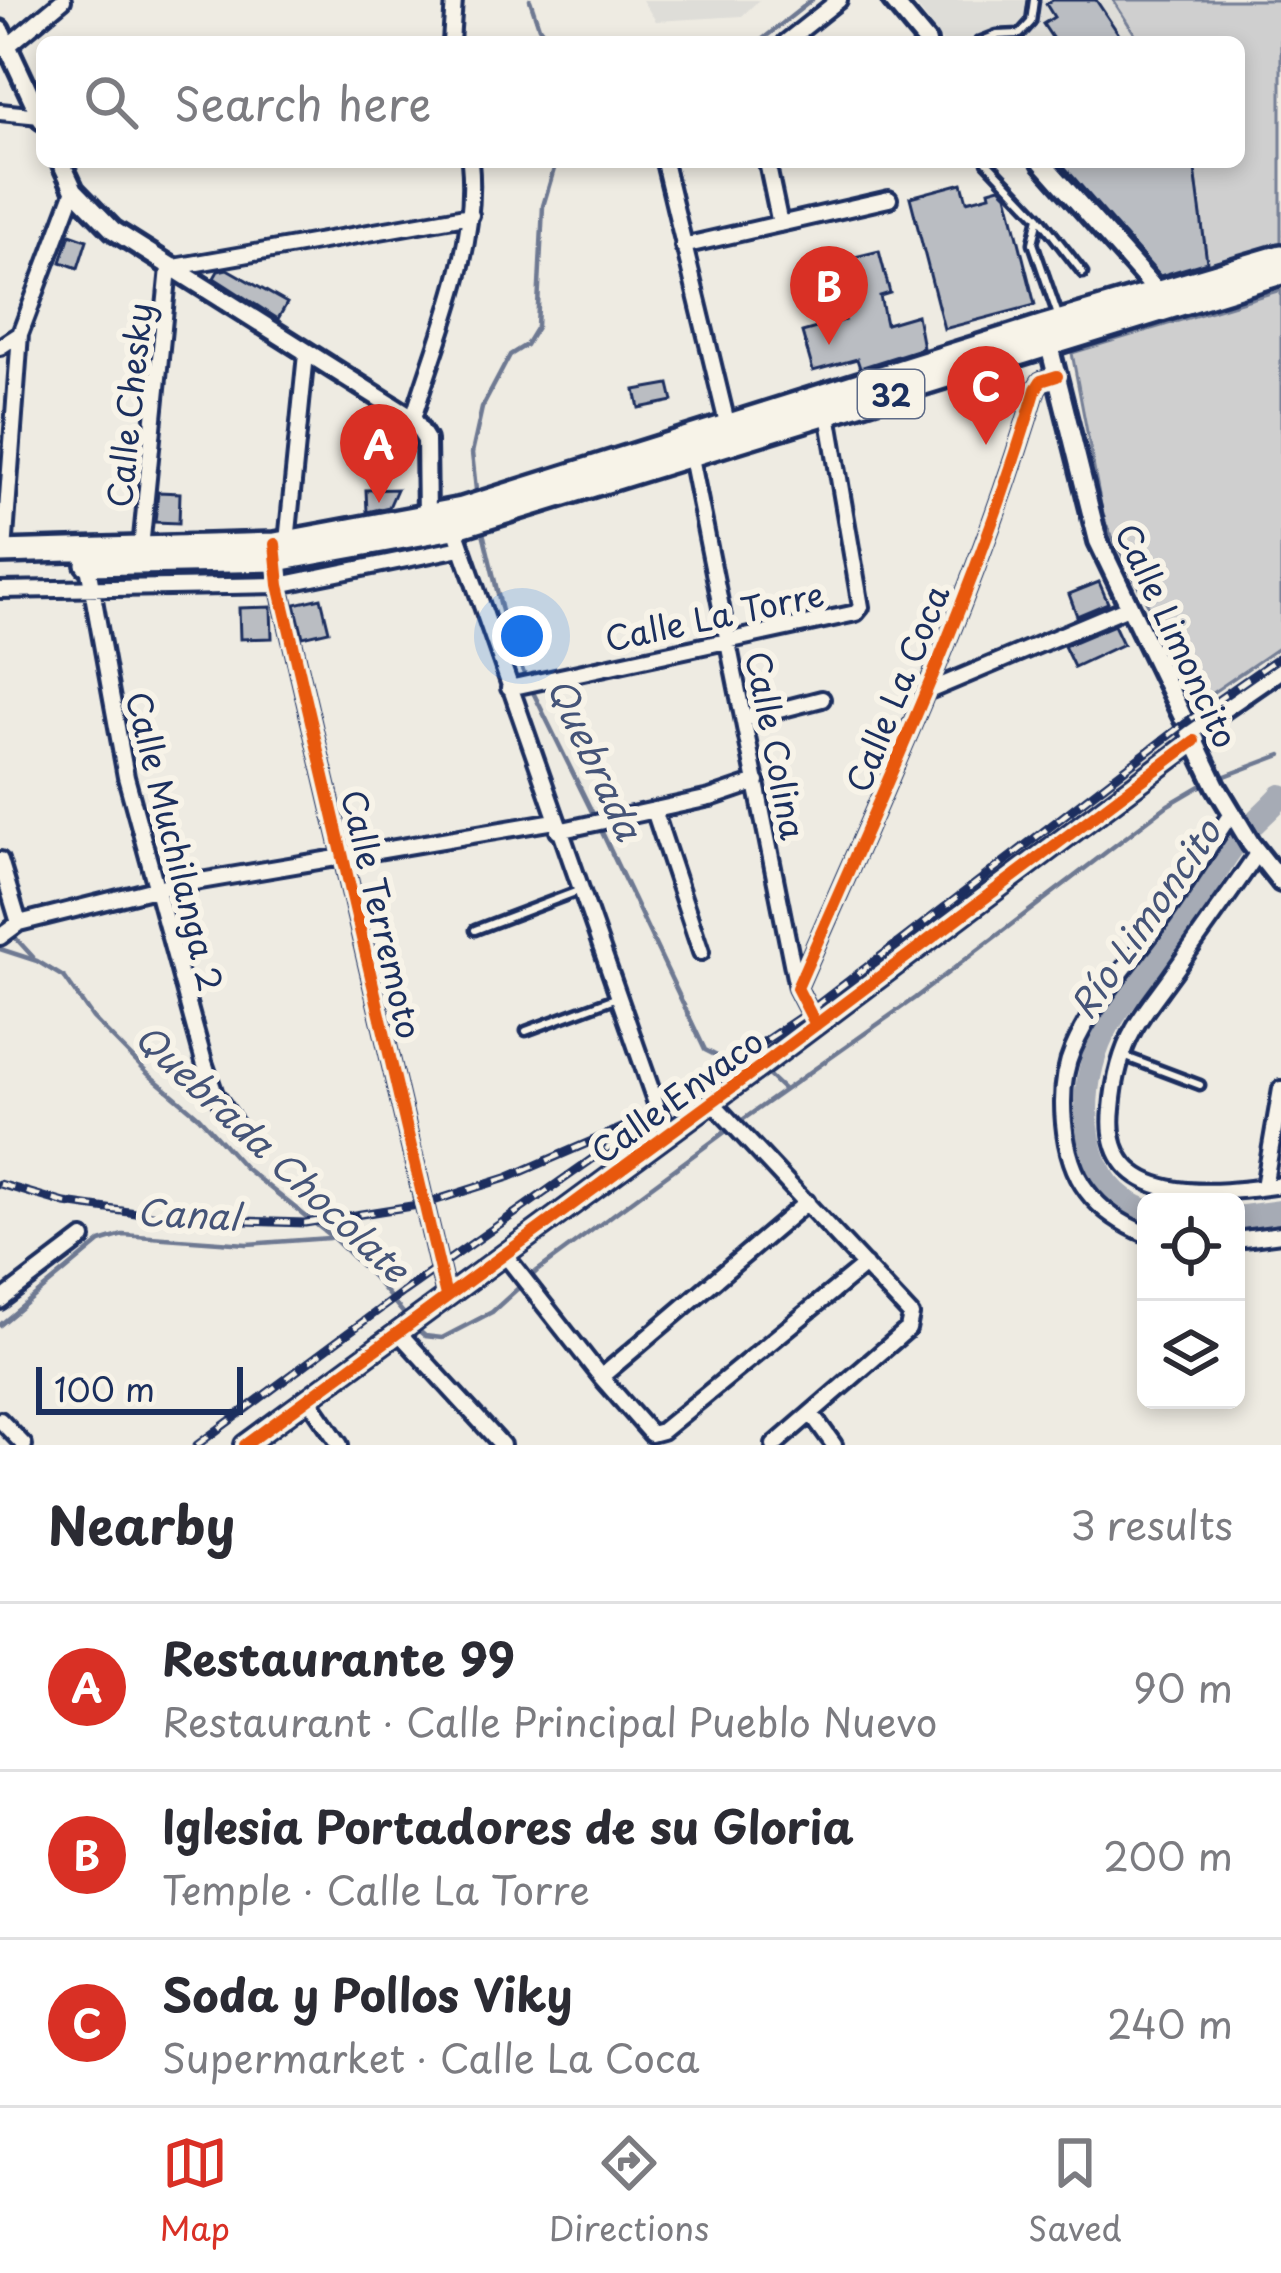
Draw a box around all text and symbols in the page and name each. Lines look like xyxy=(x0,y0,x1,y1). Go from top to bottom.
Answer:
search box xyxy=(36,36,1245,168)
text: Search here xyxy=(174,68,431,136)
icon: search xyxy=(78,69,144,135)
pin: B xyxy=(790,246,868,345)
street label: Calle Chesky xyxy=(92,300,164,510)
pin: C xyxy=(947,346,1025,445)
road number: 32 xyxy=(858,370,924,418)
pin: A xyxy=(340,404,418,503)
street label: Calle Limoncito xyxy=(1104,515,1252,755)
street label: Calle La Torre xyxy=(600,567,828,663)
street label: Calle La Coca xyxy=(832,576,960,799)
your location xyxy=(492,606,552,666)
street label: Calle Colina xyxy=(734,646,820,844)
water label: Quebrada xyxy=(535,668,658,849)
street label: Calle Muchilanga 2 xyxy=(115,686,237,996)
street label: Calle Terremoto xyxy=(330,785,436,1043)
water label: Río Limoncito xyxy=(1055,806,1234,1029)
water label: Quebrada Chocolate xyxy=(124,1010,424,1295)
street label: Calle Envaco xyxy=(580,1015,772,1175)
water label: Canal xyxy=(135,1183,246,1243)
map controls xyxy=(1137,1193,1245,1409)
button: locate xyxy=(1137,1193,1245,1301)
button: layers xyxy=(1137,1301,1245,1409)
scale bar xyxy=(36,1361,243,1414)
text: 100 m xyxy=(54,1363,155,1413)
text: Nearby xyxy=(48,1485,235,1562)
text: 3 results xyxy=(1070,1494,1233,1553)
text: Restaurante 99 xyxy=(162,1623,515,1691)
text: A xyxy=(72,1657,102,1716)
text: 90 m xyxy=(1133,1657,1233,1716)
text: Restaurant · Calle Principal Pueblo Nuevo xyxy=(162,1691,937,1750)
text: Iglesia Portadores de su Gloria xyxy=(162,1791,854,1859)
text: B xyxy=(74,1825,100,1884)
text: 200 m xyxy=(1103,1825,1233,1884)
text: Temple · Calle La Torre xyxy=(162,1859,590,1918)
text: Soda y Pollos Viky xyxy=(162,1959,572,2027)
text: C xyxy=(72,1993,102,2052)
text: 240 m xyxy=(1107,1993,1233,2052)
text: Supermarket · Calle La Coca xyxy=(162,2027,700,2086)
tab: Map xyxy=(159,2130,230,2252)
tab: Directions xyxy=(549,2130,709,2252)
tab: Saved xyxy=(1028,2130,1122,2252)

